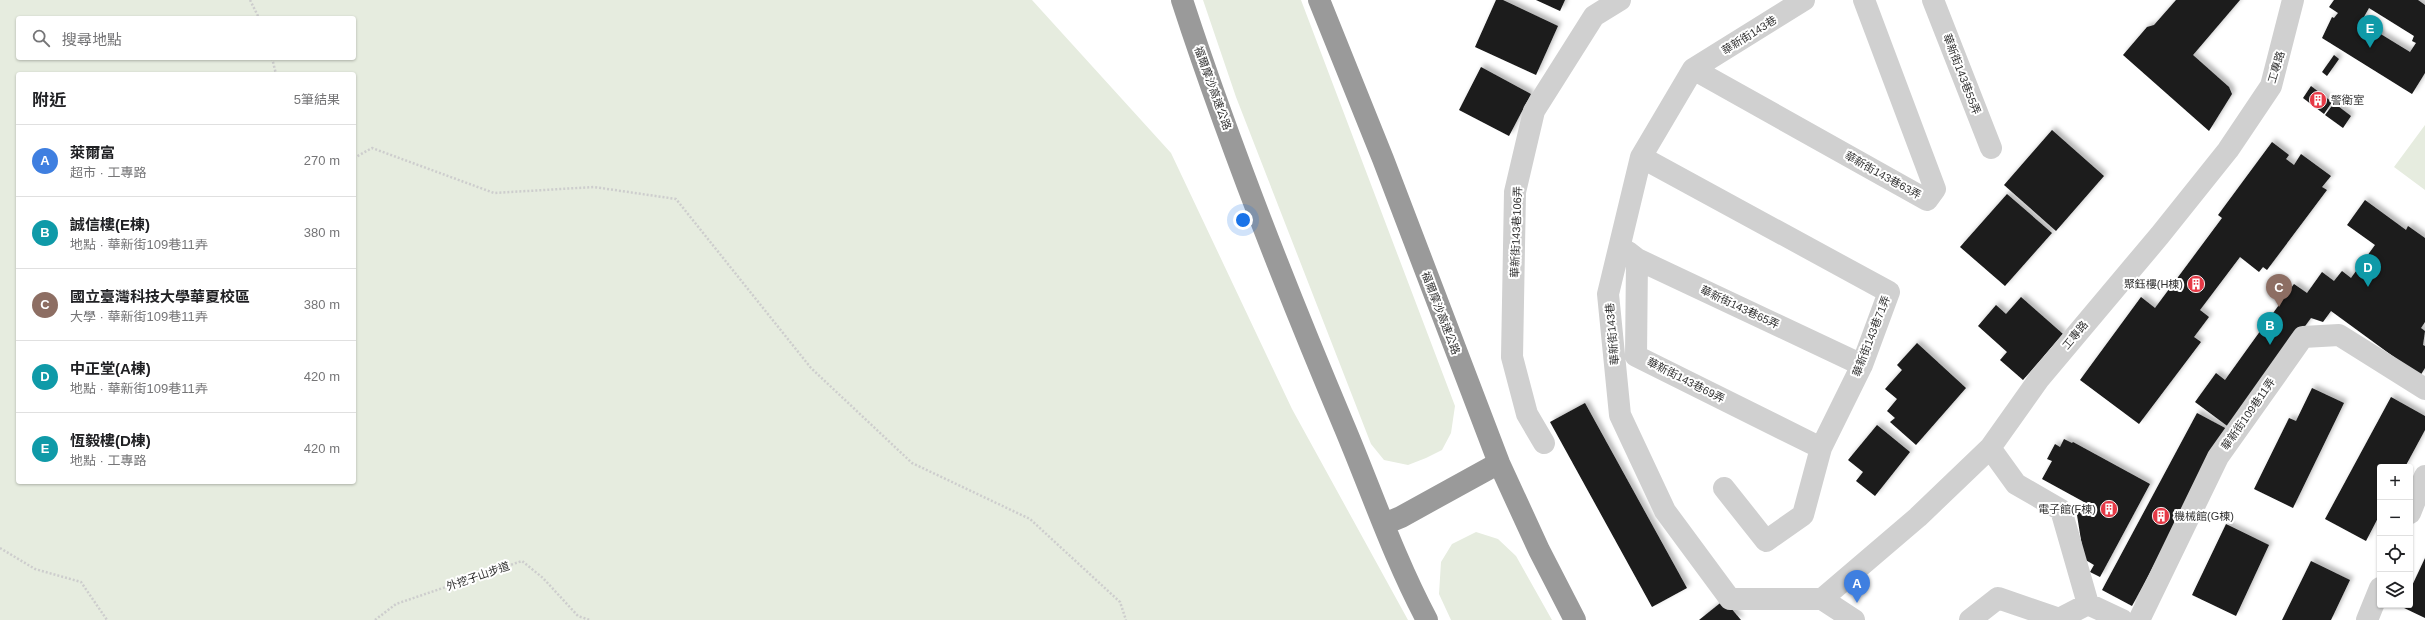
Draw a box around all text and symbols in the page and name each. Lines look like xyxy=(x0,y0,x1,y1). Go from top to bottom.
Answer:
street label: 華新街143巷 xyxy=(1719,13,1779,57)
pin: E xyxy=(2357,15,2383,48)
search box xyxy=(16,16,356,60)
icon: search xyxy=(30,27,52,49)
text: 搜尋地點 xyxy=(62,31,122,48)
street label: 華新街143巷55弄 xyxy=(1941,32,1983,116)
street label: 福爾摩沙高速公路 xyxy=(1192,45,1234,131)
street label: 工專路 xyxy=(2265,49,2287,85)
building icon: 警衛室 xyxy=(2308,90,2328,110)
text: 附近 xyxy=(32,91,66,110)
text: 5筆結果 xyxy=(294,92,340,107)
place label: 警衛室 xyxy=(2331,94,2364,106)
text: 萊爾富 xyxy=(70,144,115,161)
street label: 華新街143巷63弄 xyxy=(1843,149,1923,201)
text: A xyxy=(40,153,50,168)
text: 270 m xyxy=(304,153,340,168)
text: 超市 · 工專路 xyxy=(70,165,147,180)
street label: 華新街143巷106弄 xyxy=(1508,186,1524,278)
your location xyxy=(1233,210,1253,230)
text: 誠信樓(E棟) xyxy=(70,216,150,233)
text: B xyxy=(40,225,50,240)
text: 380 m xyxy=(304,225,340,240)
text: 地點 · 華新街109巷11弄 xyxy=(70,237,208,252)
pin: D xyxy=(2355,254,2381,287)
street label: 福爾摩沙高速公路 xyxy=(1420,270,1462,356)
building icon: 聚鈺樓(H棟) xyxy=(2186,274,2206,294)
pin: C xyxy=(2266,274,2292,307)
place label: 聚鈺樓(H棟) xyxy=(2124,278,2183,290)
street label: 華新街143巷65弄 xyxy=(1699,283,1781,331)
text: 國立臺灣科技大學華夏校區 xyxy=(70,288,250,305)
street label: 華新街143巷71弄 xyxy=(1850,294,1892,378)
text: C xyxy=(40,297,50,312)
text: 380 m xyxy=(304,297,340,312)
street label: 華新街143巷 xyxy=(1603,302,1621,366)
text: 大學 · 華新街109巷11弄 xyxy=(70,309,208,324)
pin: B xyxy=(2257,312,2283,345)
street label: 工專路 xyxy=(2060,319,2090,351)
street label: 華新街143巷69弄 xyxy=(1645,355,1727,405)
text: 中正堂(A棟) xyxy=(70,360,151,377)
text: D xyxy=(40,369,50,384)
text: 420 m xyxy=(304,369,340,384)
street label: 華新街109巷11弄 xyxy=(2219,376,2277,452)
text: 地點 · 華新街109巷11弄 xyxy=(70,381,208,396)
text: 恆毅樓(D棟) xyxy=(70,432,151,449)
text: E xyxy=(41,441,49,456)
text: 420 m xyxy=(304,441,340,456)
text: 地點 · 工專路 xyxy=(70,453,147,468)
map controls xyxy=(2377,464,2413,608)
button: + xyxy=(2377,464,2413,500)
building icon: 電子館(F棟) xyxy=(2099,499,2119,519)
button: − xyxy=(2377,500,2413,536)
place label: 電子館(F棟) xyxy=(2038,503,2096,515)
building icon: 機械館(G棟) xyxy=(2151,506,2171,526)
place label: 機械館(G棟) xyxy=(2174,510,2234,522)
button: locate xyxy=(2377,536,2413,572)
street label: 外挖子山步道 xyxy=(445,560,511,592)
pin: A xyxy=(1844,570,1870,603)
button: layers xyxy=(2377,572,2413,608)

